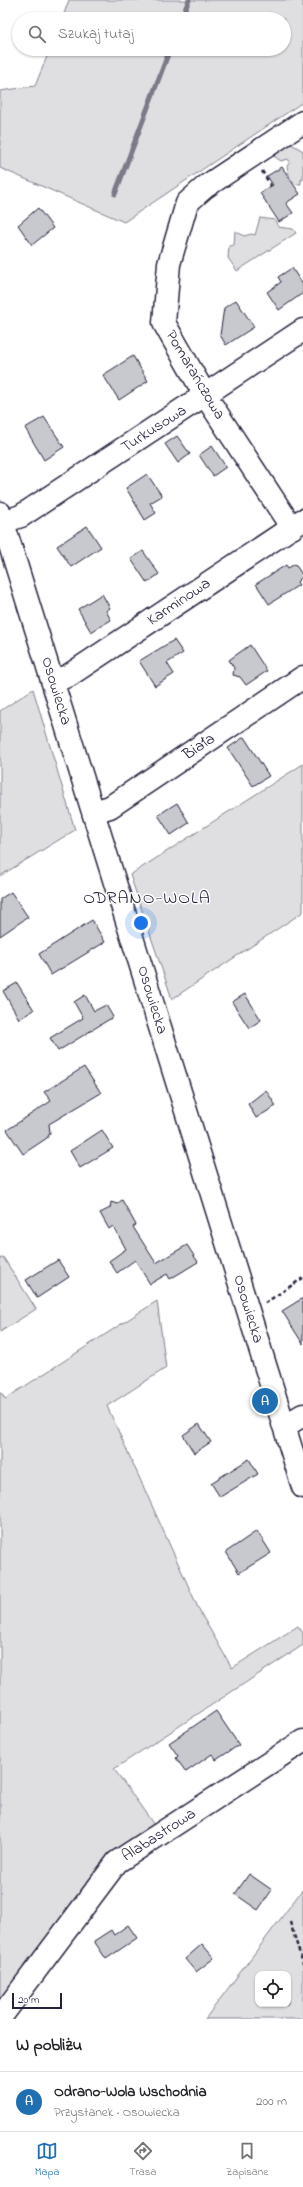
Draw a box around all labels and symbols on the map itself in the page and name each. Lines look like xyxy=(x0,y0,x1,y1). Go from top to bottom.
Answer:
street label: Pomarańczowa xyxy=(159,326,231,424)
street label: Turkusowa xyxy=(116,399,192,459)
street label: Karminowa xyxy=(142,572,216,632)
street label: Osowiecka xyxy=(34,654,78,728)
street label: Biała xyxy=(177,727,220,767)
district label: ODRANO-WOLA xyxy=(83,886,211,912)
your location xyxy=(131,913,151,933)
street label: Osowiecka xyxy=(130,963,174,1037)
street label: Osowiecka xyxy=(226,1272,270,1346)
pin: A xyxy=(252,1386,278,1416)
street label: Alabastrowa xyxy=(117,1802,201,1868)
scale bar xyxy=(12,1991,62,2010)

